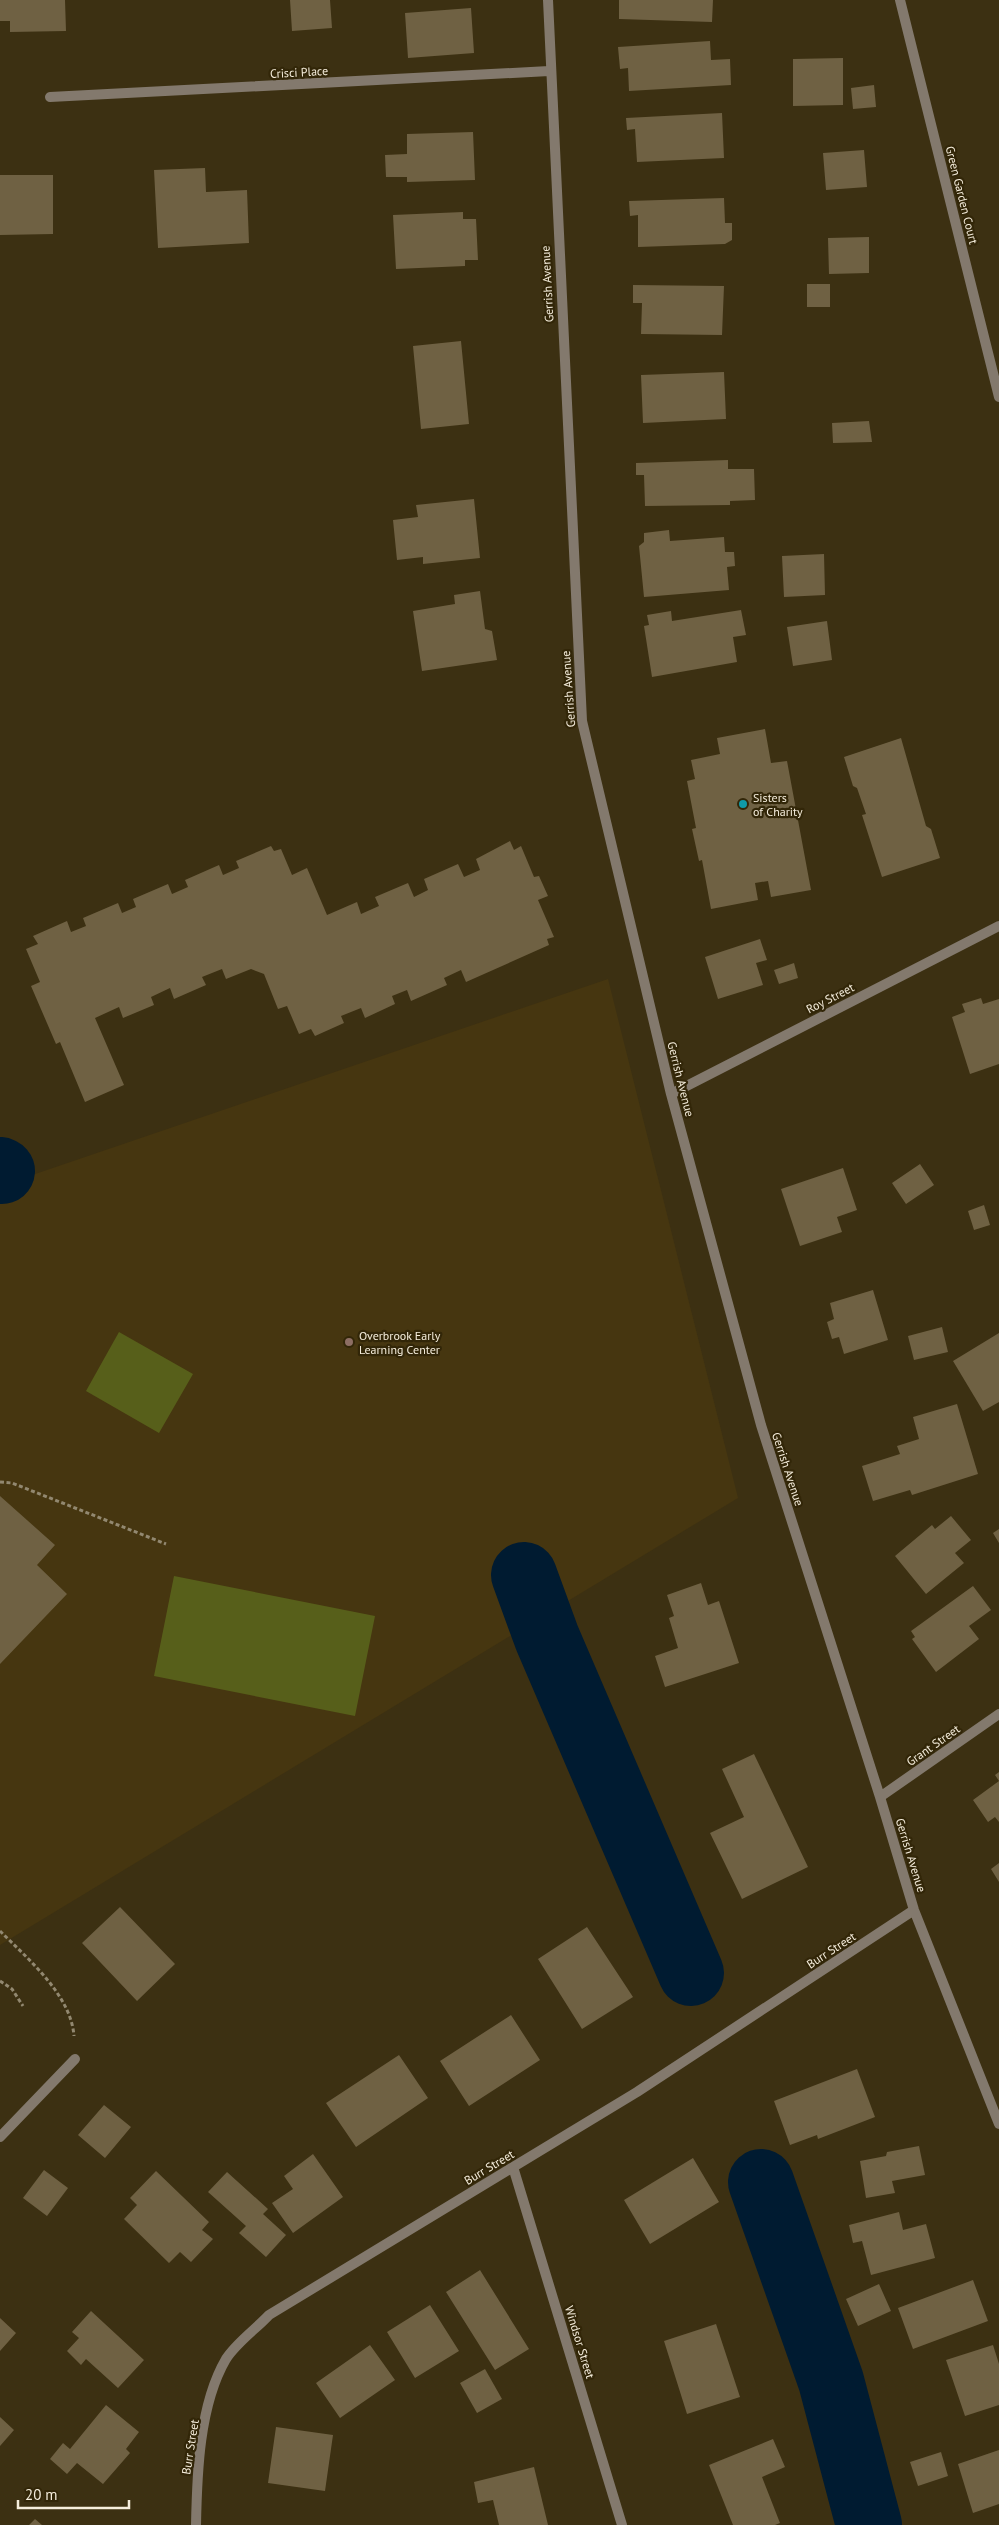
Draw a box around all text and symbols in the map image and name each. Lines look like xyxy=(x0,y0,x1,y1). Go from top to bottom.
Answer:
street label: Crisci Place xyxy=(270,63,328,81)
street label: Green Garden Court xyxy=(943,144,981,246)
street label: Gerrish Avenue xyxy=(538,245,556,323)
street label: Gerrish Avenue xyxy=(558,650,578,728)
place label: Sisters of Charity xyxy=(753,790,803,819)
marker: Sisters of Charity xyxy=(737,798,749,810)
street label: Roy Street xyxy=(803,980,857,1016)
street label: Gerrish Avenue xyxy=(664,1040,698,1118)
place label: Overbrook Early Learning Center xyxy=(359,1328,441,1357)
marker: Overbrook Early Learning Center xyxy=(343,1336,355,1348)
street label: Gerrish Avenue xyxy=(769,1430,807,1508)
street label: Grant Street xyxy=(903,1721,963,1769)
street label: Gerrish Avenue xyxy=(893,1816,929,1894)
street label: Burr Street xyxy=(804,1929,858,1971)
street label: Burr Street xyxy=(461,2146,517,2188)
street label: Windsor Street xyxy=(562,2304,598,2380)
street label: Burr Street xyxy=(178,2418,202,2476)
scale bar xyxy=(18,2478,129,2510)
text: 20 m xyxy=(25,2485,58,2504)

